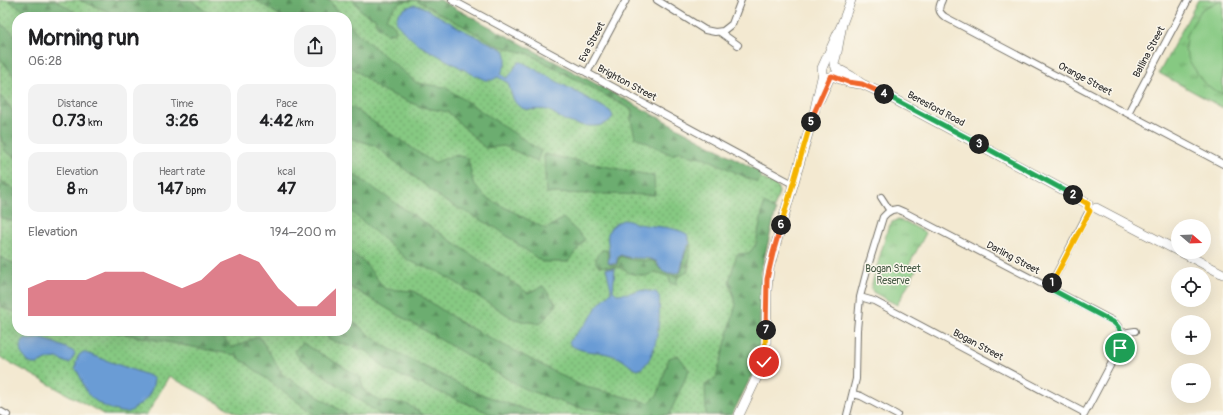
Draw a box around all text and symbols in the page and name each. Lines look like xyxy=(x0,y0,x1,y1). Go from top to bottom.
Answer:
street label: Eva Street xyxy=(576,19,608,64)
street label: Ballina Street xyxy=(1130,23,1168,80)
text: Morning run xyxy=(28,24,139,52)
button: share xyxy=(294,25,336,67)
text: 06:28 xyxy=(28,53,62,69)
street label: Orange Street xyxy=(1056,60,1115,99)
street label: Brighton Street xyxy=(595,62,659,104)
pin: 4 xyxy=(874,84,894,104)
text: 4 xyxy=(881,87,887,100)
street label: Beresford Road xyxy=(905,89,967,129)
text: Distance xyxy=(57,97,97,110)
text: Time xyxy=(170,97,193,110)
text: Pace xyxy=(276,97,298,110)
text: 0.73 xyxy=(52,110,86,131)
text: 3:26 xyxy=(165,110,199,131)
text: 4:42 xyxy=(259,110,293,131)
pin: 5 xyxy=(801,112,821,132)
text: 5 xyxy=(808,115,814,128)
text: km xyxy=(86,116,103,129)
text: /km xyxy=(293,116,314,129)
pin: 3 xyxy=(969,134,989,154)
text: 3 xyxy=(976,137,982,150)
text: Elevation xyxy=(56,165,98,178)
text: Heart rate xyxy=(159,165,205,178)
text: kcal xyxy=(278,165,296,178)
text: 8 xyxy=(67,178,76,199)
text: 147 xyxy=(158,178,183,199)
text: 47 xyxy=(277,178,296,199)
text: m xyxy=(76,184,88,197)
text: bpm xyxy=(183,184,206,197)
pin: 2 xyxy=(1063,185,1083,205)
text: 2 xyxy=(1070,188,1076,201)
pin: 6 xyxy=(771,215,791,235)
text: 6 xyxy=(778,218,784,231)
north arrow xyxy=(1171,219,1211,259)
map controls xyxy=(1171,219,1211,403)
text: Elevation xyxy=(28,224,78,240)
text: 194–200 m xyxy=(270,224,336,240)
street label: Darling Street xyxy=(984,239,1043,277)
park label: Bogan Street Reserve xyxy=(865,263,922,287)
button: locate xyxy=(1171,267,1211,307)
pin: 1 xyxy=(1042,273,1062,293)
text: 1 xyxy=(1050,276,1054,289)
button: + xyxy=(1171,315,1211,355)
pin: 7 xyxy=(756,320,776,340)
text: 7 xyxy=(763,323,769,336)
street label: Bogan Street xyxy=(951,327,1006,364)
pin xyxy=(1103,331,1137,365)
icon: arrive xyxy=(1109,337,1131,359)
pin xyxy=(747,345,781,379)
icon: check xyxy=(753,351,775,373)
button: − xyxy=(1171,363,1211,403)

